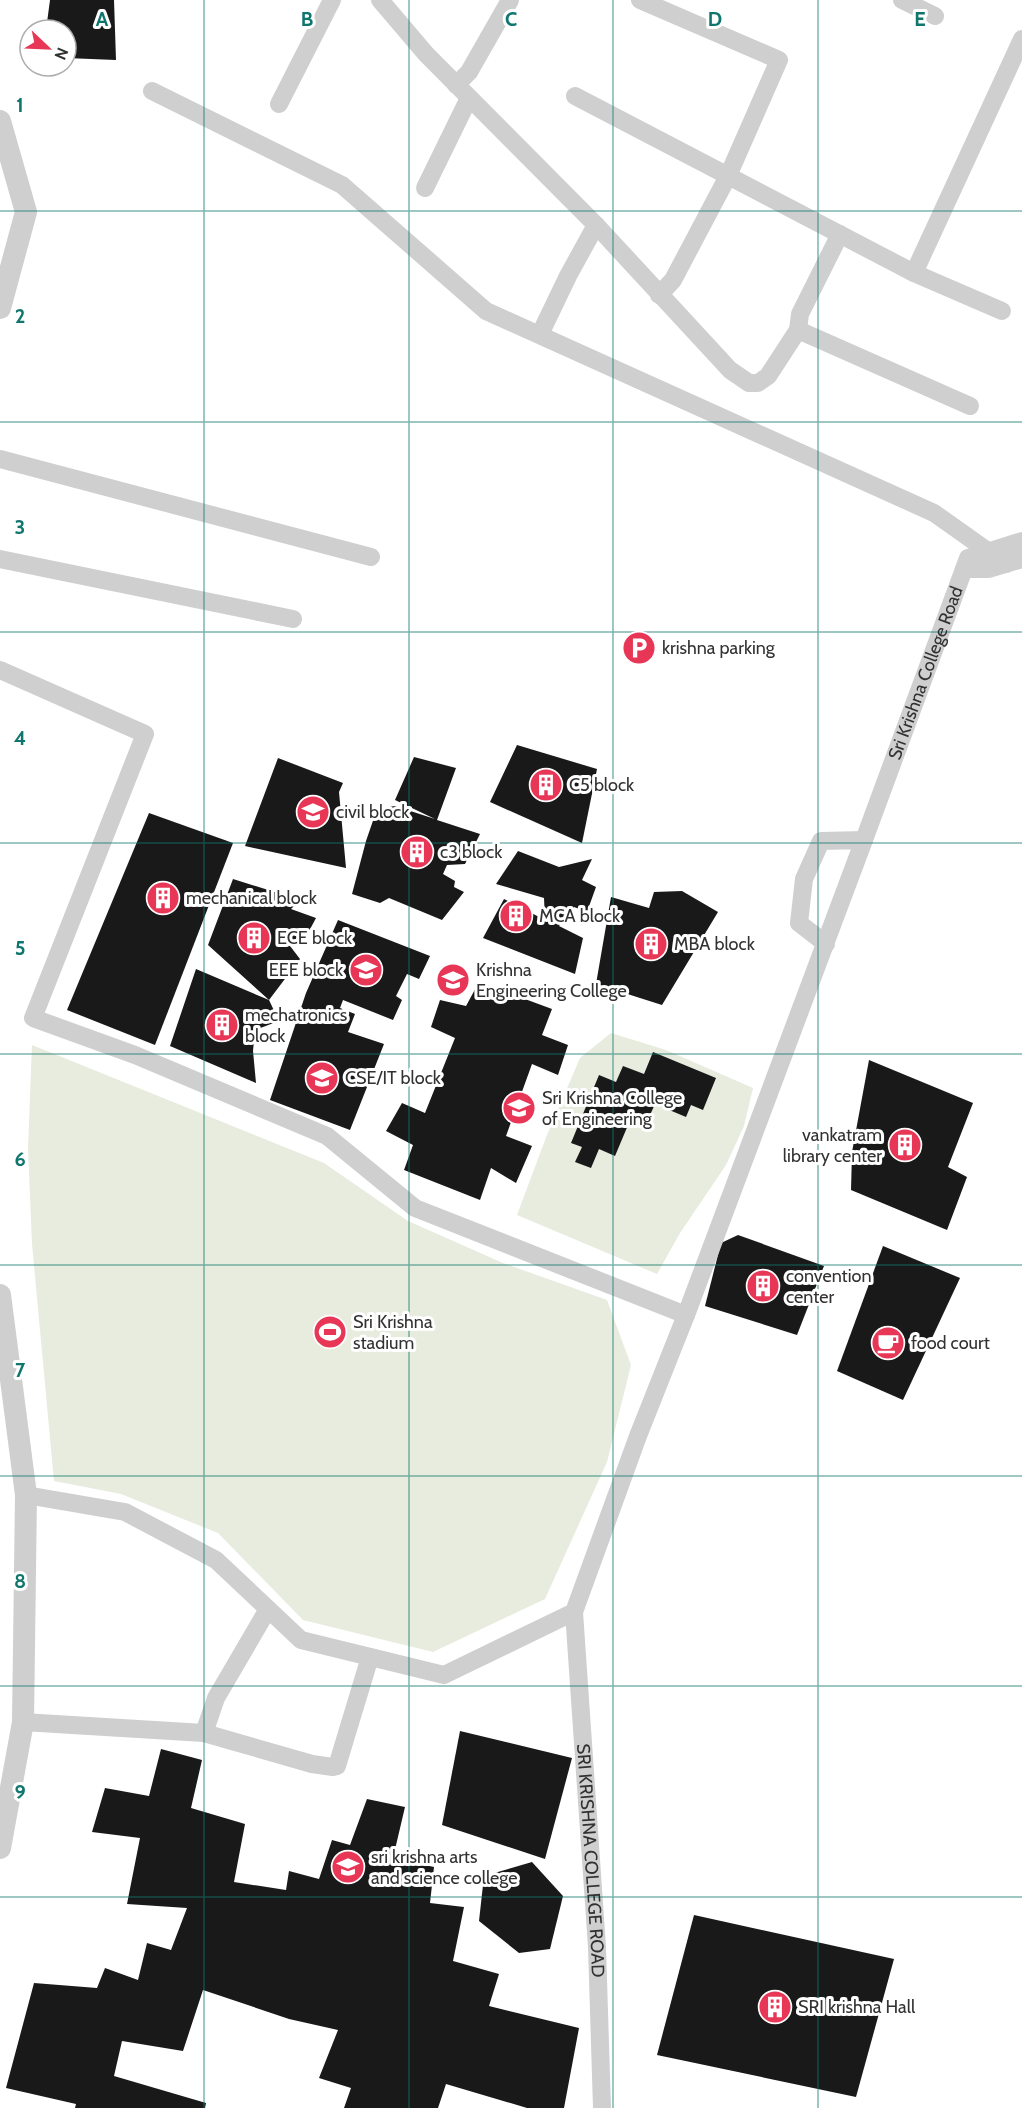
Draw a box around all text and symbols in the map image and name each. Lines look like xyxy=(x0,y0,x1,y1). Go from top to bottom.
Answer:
text: A xyxy=(96,7,109,31)
text: B xyxy=(301,7,313,31)
text: C xyxy=(505,7,517,31)
text: D xyxy=(708,7,722,31)
text: E xyxy=(914,7,926,31)
north arrow xyxy=(18,18,78,78)
text: N xyxy=(50,45,72,63)
text: 1 xyxy=(16,93,24,117)
text: 2 xyxy=(15,304,25,328)
text: 3 xyxy=(15,515,25,539)
street label: Sri Krishna College Road xyxy=(884,583,968,763)
parking icon: krishna parking xyxy=(621,630,657,666)
place label: krishna parking xyxy=(662,637,776,659)
text: 4 xyxy=(14,726,26,750)
building icon: C5 block xyxy=(528,767,564,803)
place label: C5 block xyxy=(569,774,635,796)
school or university icon: civil block xyxy=(295,794,331,830)
place label: civil block xyxy=(336,801,410,823)
building icon: c3 block xyxy=(399,834,435,870)
place label: c3 block xyxy=(440,841,503,863)
building icon: mechanical block xyxy=(145,880,181,916)
place label: mechanical block xyxy=(186,887,318,909)
building icon: MCA block xyxy=(498,898,534,934)
place label: MCA block xyxy=(539,905,621,927)
building icon: ECE block xyxy=(236,920,272,956)
building icon: MBA block xyxy=(633,926,669,962)
place label: ECE block xyxy=(277,927,353,949)
place label: MBA block xyxy=(674,933,756,955)
text: 5 xyxy=(15,936,25,960)
school or university icon: EEE block xyxy=(348,952,384,988)
place label: EEE block xyxy=(269,959,344,981)
place label: Krishna Engineering College xyxy=(476,959,627,1002)
school or university icon: Krishna Engineering College xyxy=(435,962,471,998)
place label: mechatronics block xyxy=(245,1004,347,1047)
building icon: mechatronics block xyxy=(204,1007,240,1043)
school or university icon: CSE/IT block xyxy=(304,1060,340,1096)
place label: CSE/IT block xyxy=(345,1067,442,1089)
place label: Sri Krishna College of Engineering xyxy=(542,1087,682,1130)
school or university icon: Sri Krishna College of Engineering xyxy=(501,1090,537,1126)
place label: vankatram library center xyxy=(783,1124,882,1167)
building icon: vankatram library center xyxy=(887,1127,923,1163)
text: 6 xyxy=(14,1147,26,1171)
place label: convention center xyxy=(786,1265,871,1308)
building icon: convention center xyxy=(745,1268,781,1304)
place label: Sri Krishna stadium xyxy=(353,1311,433,1354)
sports icon: Sri Krishna stadium xyxy=(312,1314,348,1350)
cafe icon: food court xyxy=(870,1325,906,1361)
place label: food court xyxy=(911,1332,990,1354)
text: 7 xyxy=(15,1358,26,1382)
text: 8 xyxy=(14,1569,26,1593)
street label: SRI KRISHNA COLLEGE ROAD xyxy=(572,1743,609,1978)
text: 9 xyxy=(14,1780,26,1804)
place label: sri krishna arts and science college xyxy=(371,1846,518,1889)
school or university icon: sri krishna arts and science college xyxy=(330,1849,366,1885)
building icon: SRI krishna Hall xyxy=(757,1989,793,2025)
place label: SRI krishna Hall xyxy=(798,1996,916,2018)

